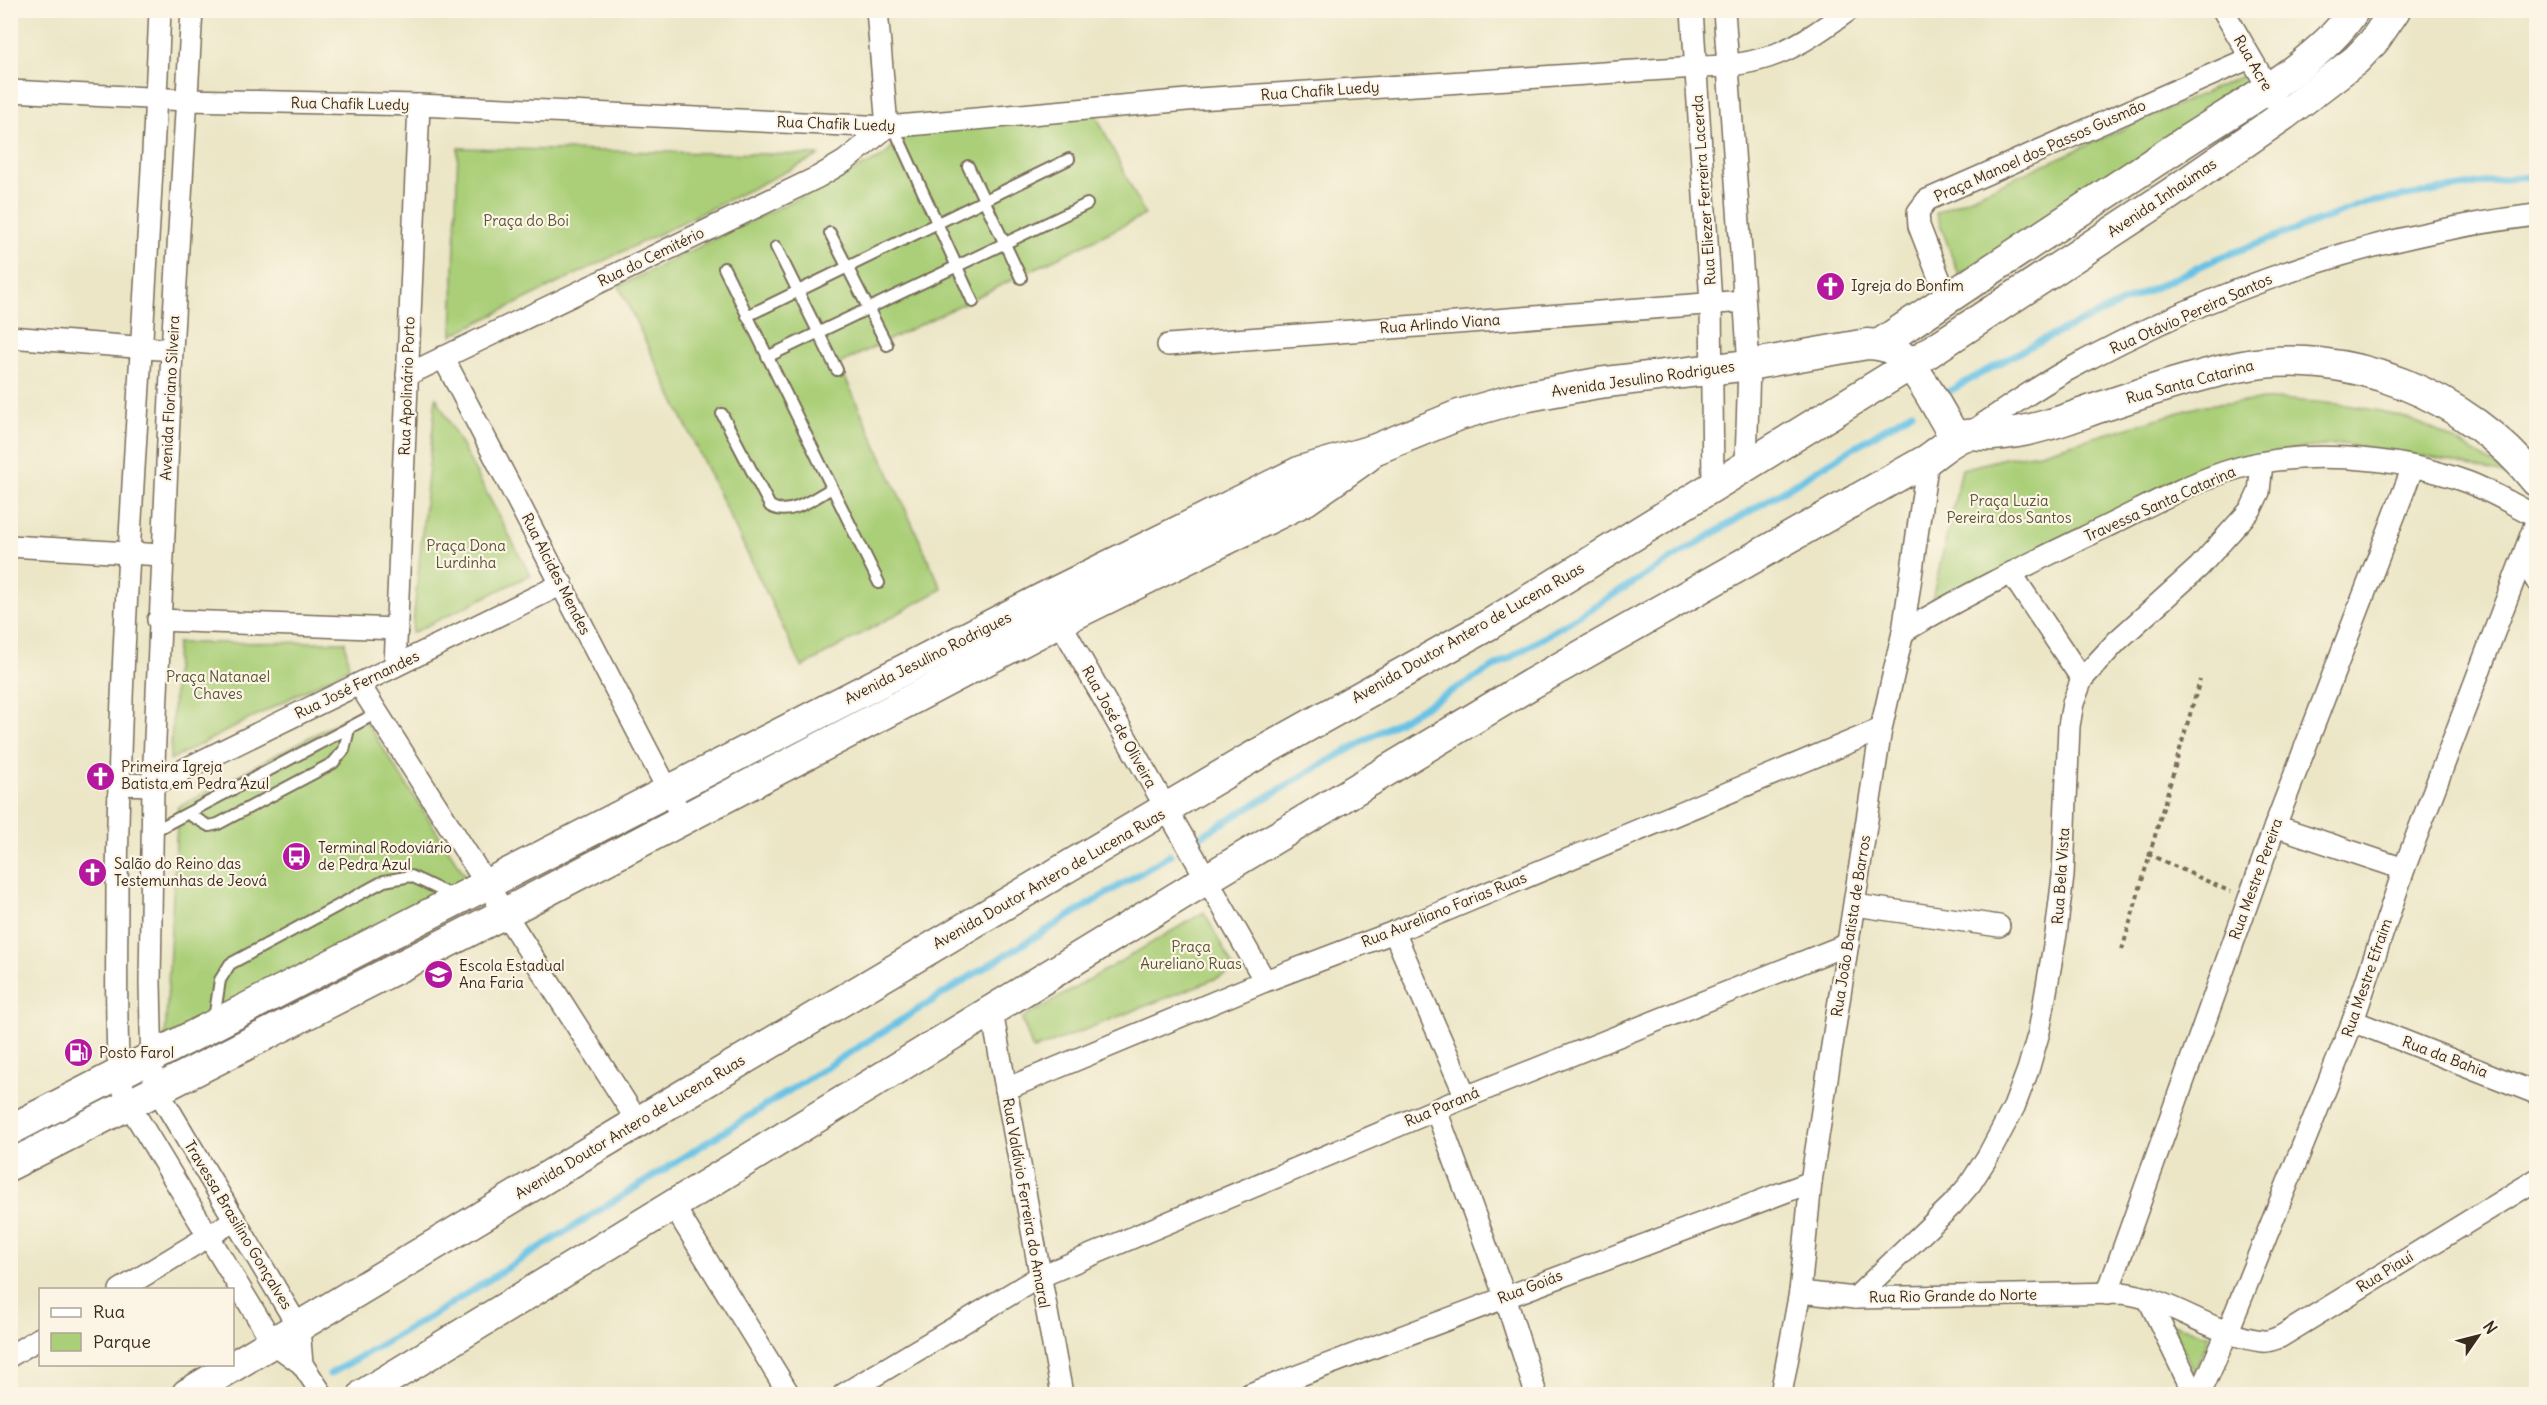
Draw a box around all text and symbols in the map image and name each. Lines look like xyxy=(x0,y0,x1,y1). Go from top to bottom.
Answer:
street label: Rua Acre xyxy=(2230,31,2277,94)
street label: Rua Chafik Luedy xyxy=(1260,77,1380,104)
street label: Rua Chafik Luedy xyxy=(290,93,410,114)
street label: Rua Eliezer Ferreira Lacerda xyxy=(1687,94,1720,286)
street label: Praça Manoel dos Passos Gusmão xyxy=(1931,95,2149,206)
street label: Rua Chafik Luedy xyxy=(776,112,896,135)
street label: Avenida Inhaúmas xyxy=(2104,154,2220,241)
park label: Praça do Boi xyxy=(483,211,569,230)
street label: Rua do Cemitério xyxy=(594,223,707,291)
street label: Rua Otávio Pereira Santos xyxy=(2107,269,2275,358)
church icon: Igreja do Bonfim xyxy=(1814,270,1846,302)
place label: Igreja do Bonfim xyxy=(1851,276,1964,295)
street label: Rua Arlindo Viana xyxy=(1379,310,1501,337)
street label: Avenida Floriano Silveira xyxy=(156,315,183,481)
street label: Rua Apolinário Porto xyxy=(395,316,418,456)
street label: Rua Santa Catarina xyxy=(2124,355,2256,408)
street label: Avenida Jesulino Rodrigues xyxy=(1550,356,1736,401)
street label: Travessa Santa Catarina xyxy=(2081,461,2239,546)
park label: Praça Luzia Pereira dos Santos xyxy=(1946,491,2072,527)
street label: Rua Alcides Mendes xyxy=(518,510,595,638)
park label: Praça Dona Lurdinha xyxy=(426,536,506,572)
street label: Avenida Doutor Antero de Lucena Ruas xyxy=(1348,558,1587,707)
street label: Avenida Jesulino Rodrigues xyxy=(841,607,1015,708)
street label: Rua José Fernandes xyxy=(291,646,422,723)
street label: Rua José de Oliveira xyxy=(1078,662,1161,792)
park label: Praça Natanael Chaves xyxy=(166,667,270,703)
place label: Primeira Igreja Batista em Pedra Azul xyxy=(121,757,269,793)
church icon: Primeira Igreja Batista em Pedra Azul xyxy=(84,760,116,792)
street label: Avenida Doutor Antero de Lucena Ruas xyxy=(929,804,1168,953)
street label: Rua Mestre Pereira xyxy=(2225,815,2286,942)
street label: Rua Bela Vista xyxy=(2048,827,2073,925)
street label: Rua João Batista de Barros xyxy=(1827,834,1874,1018)
place label: Terminal Rodoviário de Pedra Azul xyxy=(318,838,452,874)
bus stop icon: Terminal Rodoviário de Pedra Azul xyxy=(281,841,313,873)
place label: Salão do Reino das Testemunhas de Jeová xyxy=(114,854,268,890)
church icon: Salão do Reino das Testemunhas de Jeová xyxy=(77,857,109,889)
street label: Rua Aureliano Farias Ruas xyxy=(1358,868,1529,951)
street label: Rua Mestre Efraim xyxy=(2337,916,2396,1040)
park label: Praça Aureliano Ruas xyxy=(1140,937,1242,973)
place label: Escola Estadual Ana Faria xyxy=(459,956,565,992)
school or university icon: Escola Estadual Ana Faria xyxy=(422,959,454,991)
street label: Rua da Bahia xyxy=(2400,1031,2491,1082)
fuel station icon: Posto Farol xyxy=(62,1037,94,1069)
place label: Posto Farol xyxy=(99,1043,174,1062)
street label: Avenida Doutor Antero de Lucena Ruas xyxy=(511,1050,748,1203)
street label: Rua Paraná xyxy=(1402,1082,1482,1131)
street label: Rua Valdívio Ferreira do Amaral xyxy=(999,1096,1054,1309)
street label: Travessa Brasilino Gonçalves xyxy=(180,1137,297,1313)
street label: Rua Piauí xyxy=(2353,1247,2417,1296)
street label: Rua Goiás xyxy=(1495,1265,1565,1308)
street label: Rua Rio Grande do Norte xyxy=(1869,1285,2037,1306)
legend xyxy=(39,1288,234,1366)
text: Rua xyxy=(93,1300,125,1323)
north arrow xyxy=(2448,1306,2508,1366)
text: N xyxy=(2479,1317,2502,1338)
text: Parque xyxy=(93,1330,151,1353)

